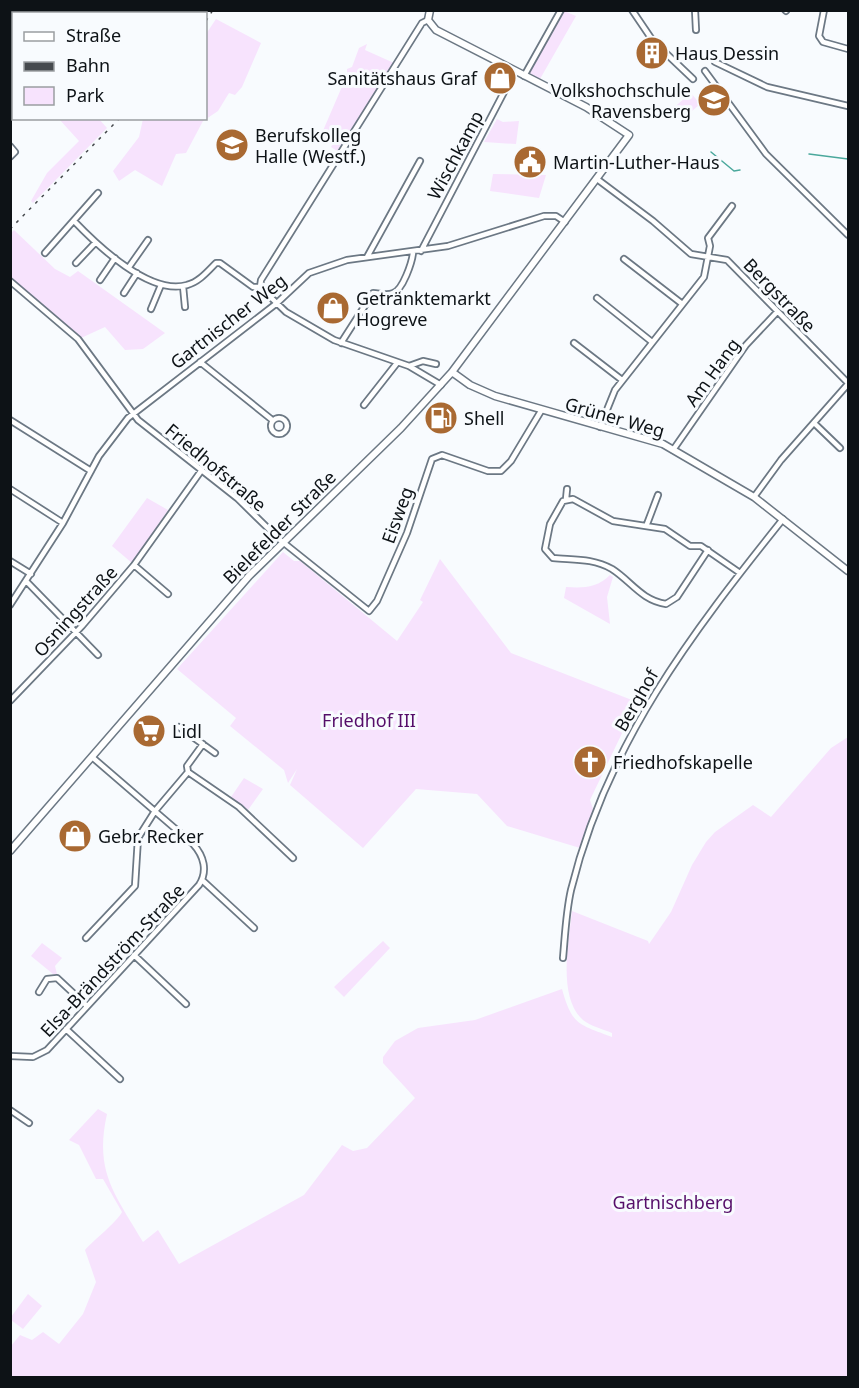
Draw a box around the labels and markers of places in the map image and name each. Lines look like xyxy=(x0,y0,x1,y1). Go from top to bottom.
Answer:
building icon: Haus Dessin xyxy=(634,35,670,71)
place label: Haus Dessin xyxy=(675,41,779,65)
shop icon: Sanitätshaus Graf xyxy=(482,60,518,96)
place label: Sanitätshaus Graf xyxy=(327,66,478,90)
place label: Volkshochschule Ravensberg xyxy=(551,78,691,123)
school or university icon: Volkshochschule Ravensberg xyxy=(696,82,732,118)
place label: Berufskolleg Halle (Westf.) xyxy=(255,123,366,168)
school or university icon: Berufskolleg Halle (Westf.) xyxy=(214,127,250,163)
public building icon: Martin-Luther-Haus xyxy=(512,144,548,180)
place label: Martin-Luther-Haus xyxy=(553,150,720,174)
place label: Getränktemarkt Hogreve xyxy=(356,286,491,331)
shop icon: Getränktemarkt Hogreve xyxy=(315,290,351,326)
fuel station icon: Shell xyxy=(423,400,459,436)
place label: Shell xyxy=(464,406,504,430)
supermarket icon: Lidl xyxy=(131,713,167,749)
place label: Lidl xyxy=(172,719,202,743)
church icon: Friedhofskapelle xyxy=(572,744,608,780)
place label: Friedhofskapelle xyxy=(613,750,753,774)
shop icon: Gebr. Recker xyxy=(57,818,93,854)
place label: Gebr. Recker xyxy=(98,824,204,848)

